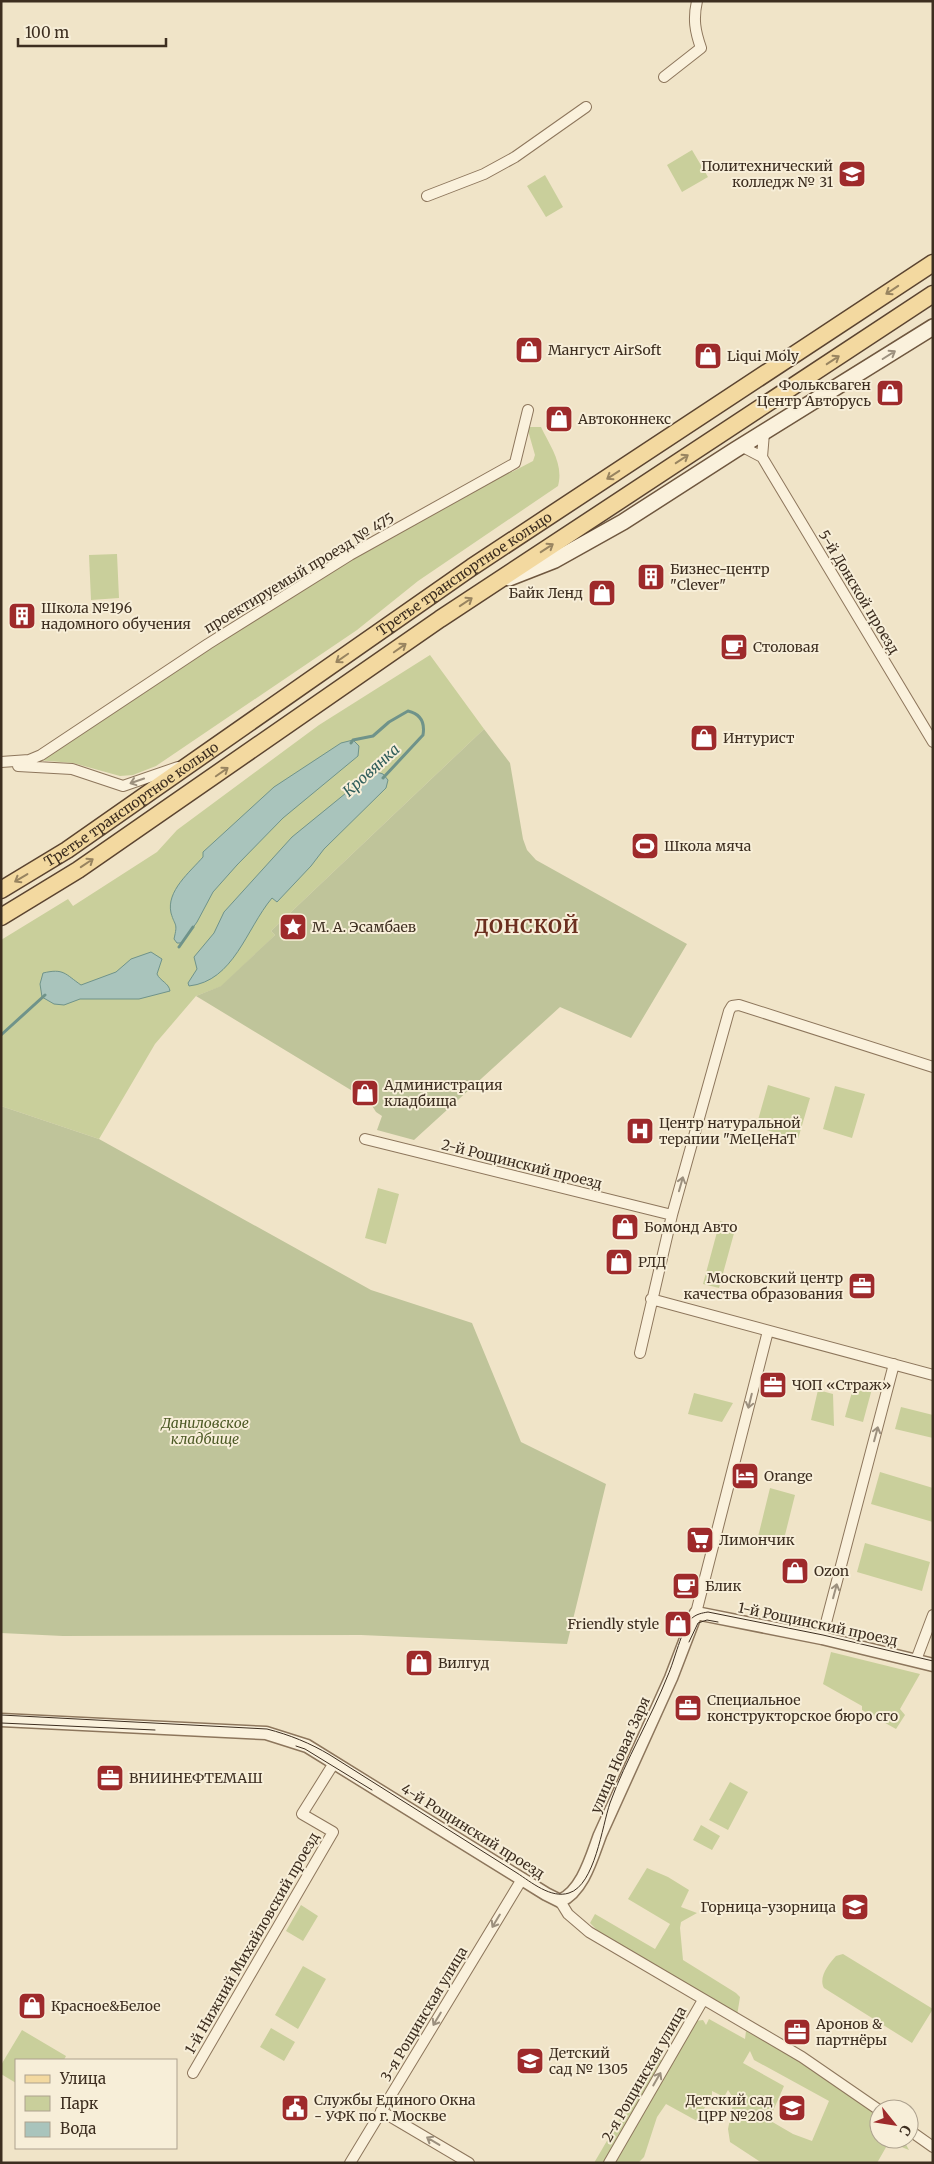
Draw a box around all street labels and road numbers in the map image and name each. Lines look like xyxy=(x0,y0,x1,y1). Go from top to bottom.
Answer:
street label: Третье транспортное кольцо xyxy=(373,508,555,640)
street label: проектируемый проезд № 475 xyxy=(201,509,397,637)
street label: 5-й Донской проезд xyxy=(815,527,903,657)
street label: Третье транспортное кольцо xyxy=(41,738,222,871)
street label: 2-й Рощинский проезд xyxy=(440,1135,604,1193)
street label: 1-й Рощинский проезд xyxy=(736,1598,900,1650)
street label: улица Новая Заря xyxy=(586,1694,654,1816)
street label: 4-й Рощинский проезд xyxy=(398,1779,548,1883)
street label: 1-й Нижний Михайловский проезд xyxy=(181,1829,323,2057)
street label: 3-я Рощинская улица xyxy=(377,1943,472,2085)
street label: 2-я Рощинская улица xyxy=(598,2003,690,2145)

